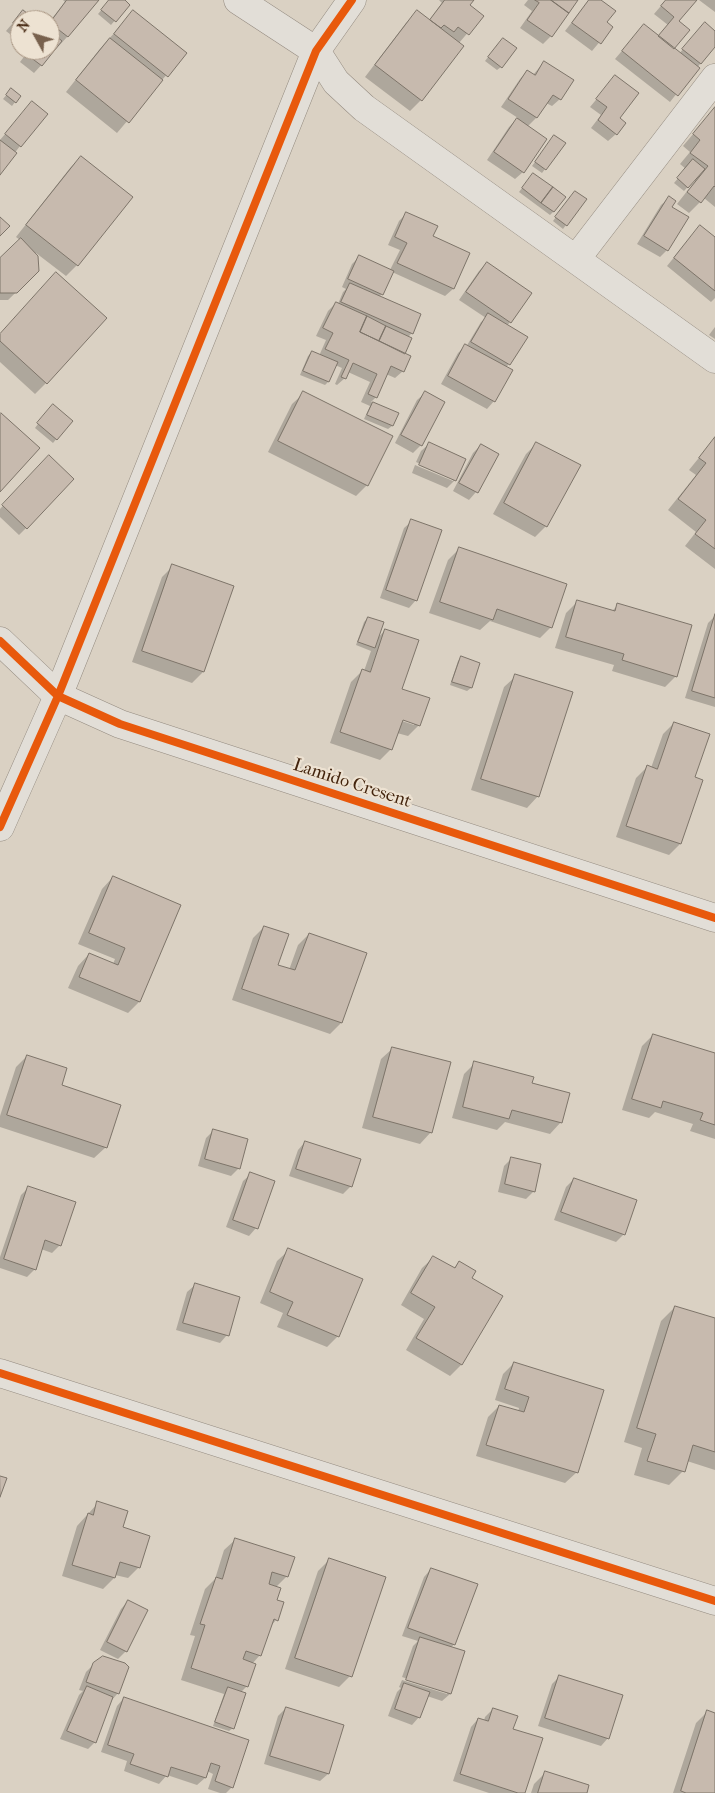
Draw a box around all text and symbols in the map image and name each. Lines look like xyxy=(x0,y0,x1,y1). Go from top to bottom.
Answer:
north arrow xyxy=(10,10,60,60)
text: N xyxy=(14,16,34,35)
street label: Lamido Cresent xyxy=(290,755,414,813)

